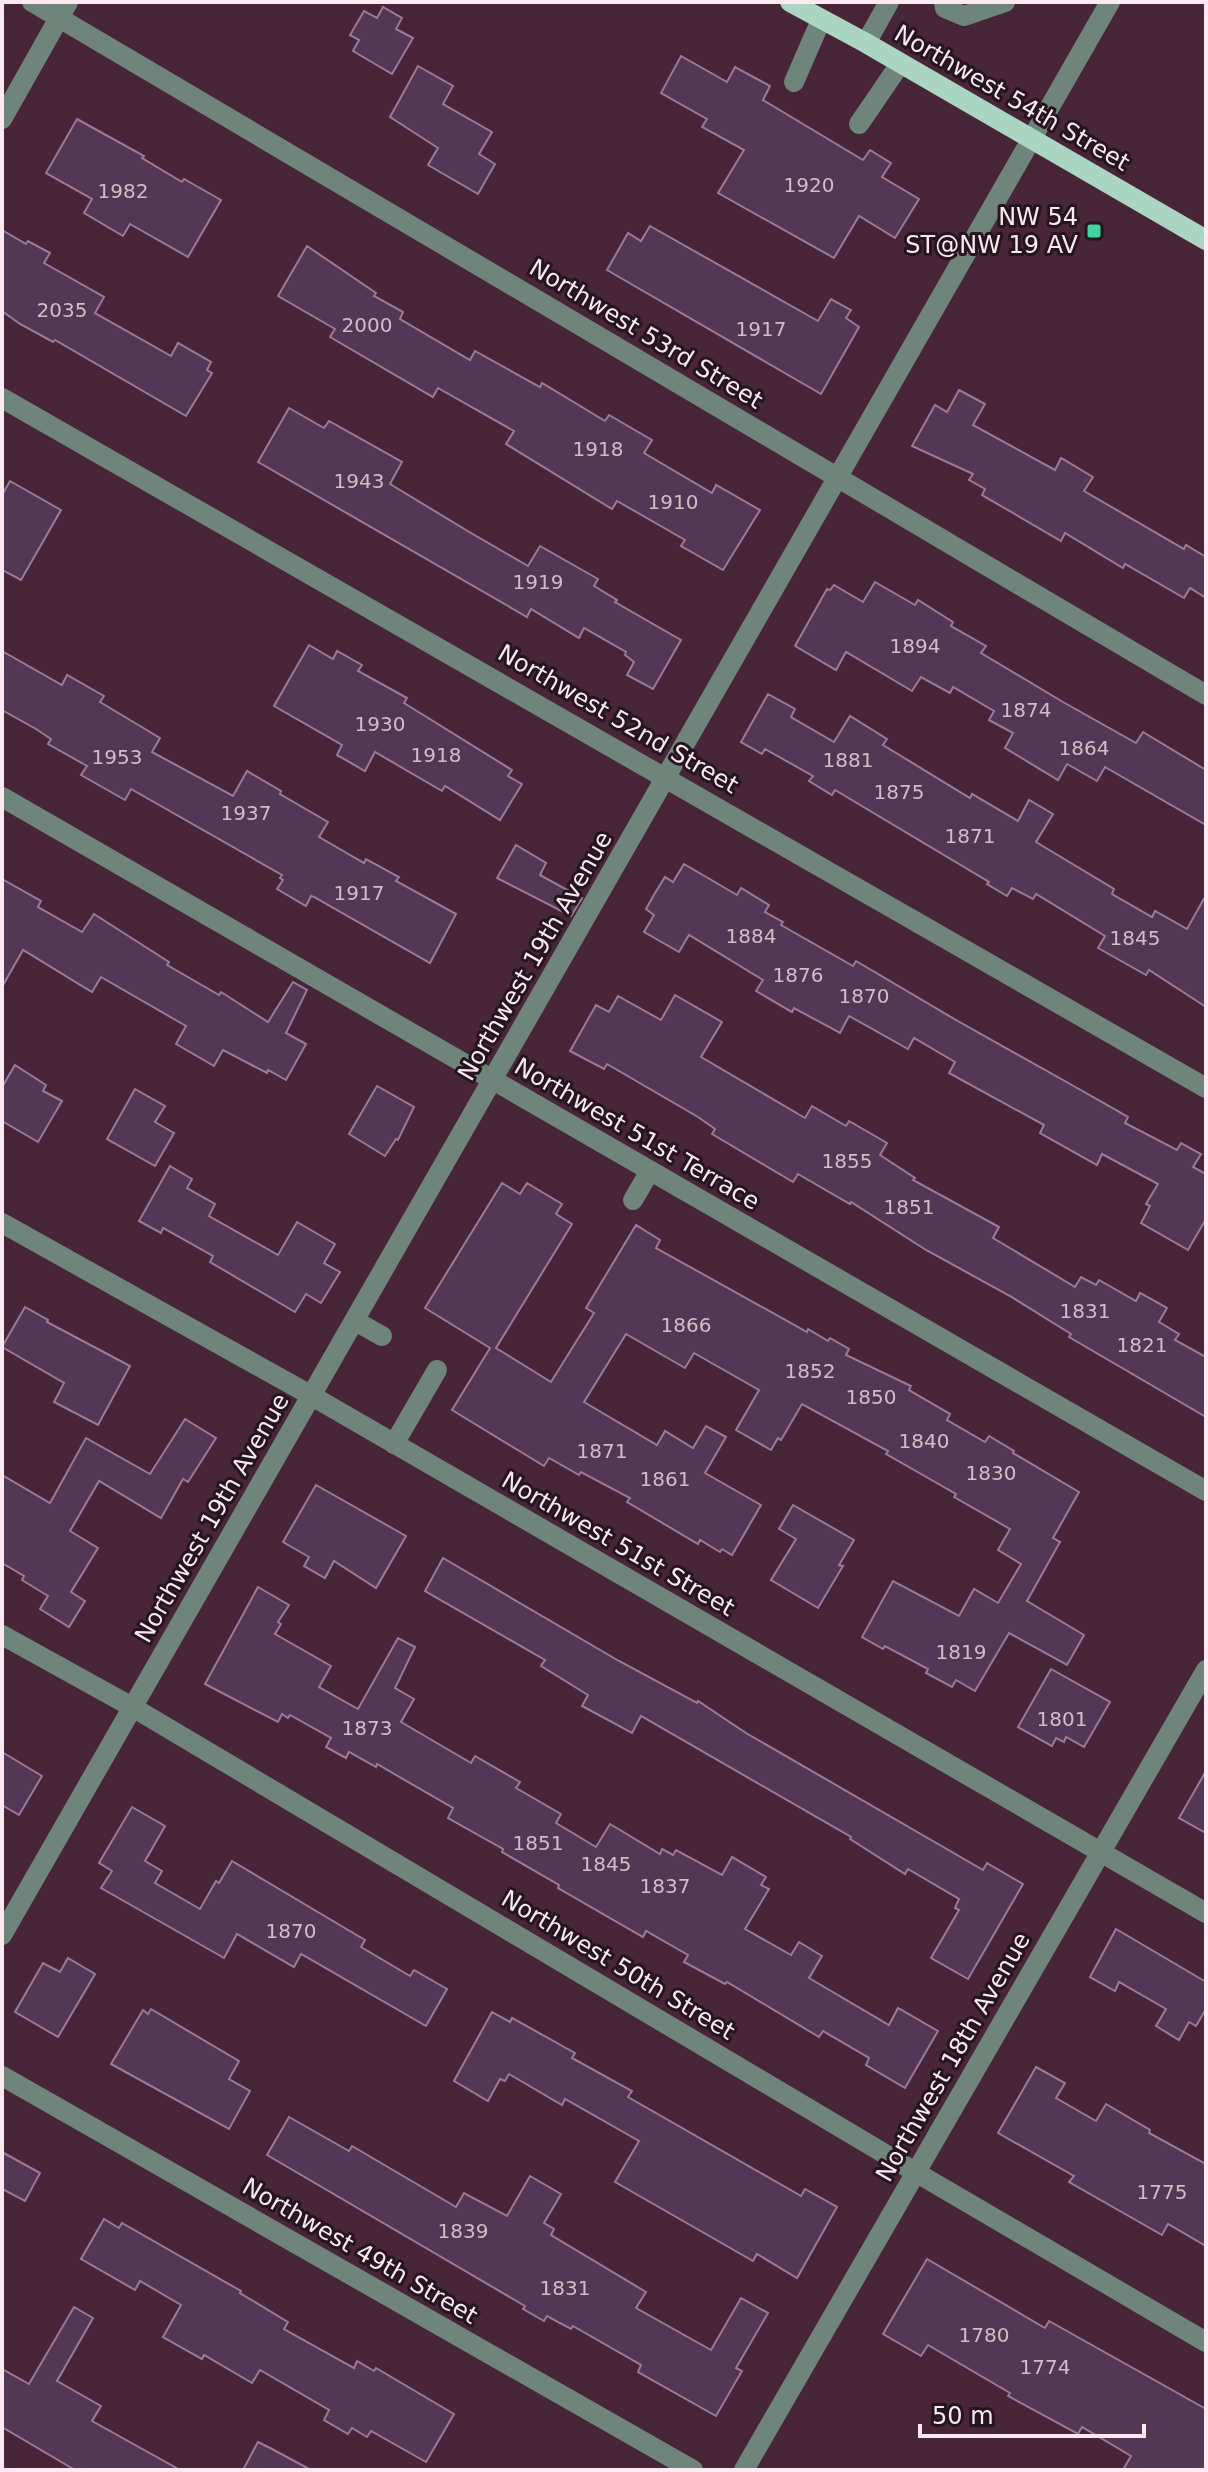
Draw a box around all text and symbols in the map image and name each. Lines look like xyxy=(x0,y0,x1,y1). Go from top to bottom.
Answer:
street label: Northwest 54th Street xyxy=(889,19,1135,177)
house number: 1920 xyxy=(784,173,834,197)
house number: 1982 xyxy=(98,179,148,203)
place label: NW 54 ST@NW 19 AV xyxy=(905,203,1079,259)
marker: NW 54 ST@NW 19 AV xyxy=(1085,222,1103,240)
street label: Northwest 53rd Street xyxy=(524,253,768,415)
house number: 2035 xyxy=(37,298,87,322)
house number: 2000 xyxy=(342,313,392,337)
house number: 1917 xyxy=(736,317,786,341)
house number: 1918 xyxy=(573,437,623,461)
house number: 1943 xyxy=(334,469,384,493)
house number: 1910 xyxy=(648,490,698,514)
house number: 1919 xyxy=(513,570,563,594)
house number: 1894 xyxy=(890,634,940,658)
street label: Northwest 52nd Street xyxy=(493,639,743,799)
house number: 1874 xyxy=(1001,698,1051,722)
house number: 1930 xyxy=(355,712,405,736)
house number: 1864 xyxy=(1059,736,1109,760)
house number: 1918 xyxy=(411,743,461,767)
house number: 1953 xyxy=(92,745,142,769)
house number: 1881 xyxy=(823,748,873,772)
house number: 1875 xyxy=(874,780,924,804)
house number: 1937 xyxy=(221,801,271,825)
house number: 1871 xyxy=(945,824,995,848)
street label: Northwest 19th Avenue xyxy=(452,826,618,1086)
house number: 1917 xyxy=(334,881,384,905)
house number: 1884 xyxy=(726,924,776,948)
house number: 1845 xyxy=(1110,926,1160,950)
house number: 1876 xyxy=(773,963,823,987)
house number: 1870 xyxy=(839,984,889,1008)
street label: Northwest 51st Terrace xyxy=(509,1052,765,1216)
house number: 1855 xyxy=(822,1149,872,1173)
house number: 1851 xyxy=(884,1195,934,1219)
house number: 1831 xyxy=(1060,1299,1110,1323)
house number: 1866 xyxy=(661,1313,711,1337)
house number: 1821 xyxy=(1117,1333,1167,1357)
house number: 1852 xyxy=(785,1359,835,1383)
house number: 1850 xyxy=(846,1385,896,1409)
street label: Northwest 19th Avenue xyxy=(129,1388,295,1648)
house number: 1840 xyxy=(899,1429,949,1453)
house number: 1871 xyxy=(577,1439,627,1463)
house number: 1830 xyxy=(966,1461,1016,1485)
street label: Northwest 51st Street xyxy=(497,1466,739,1622)
house number: 1861 xyxy=(640,1467,690,1491)
house number: 1819 xyxy=(936,1640,986,1664)
house number: 1801 xyxy=(1037,1707,1087,1731)
house number: 1873 xyxy=(342,1716,392,1740)
house number: 1851 xyxy=(513,1831,563,1855)
house number: 1845 xyxy=(581,1852,631,1876)
house number: 1837 xyxy=(640,1874,690,1898)
street label: Northwest 50th Street xyxy=(496,1884,740,2046)
house number: 1870 xyxy=(266,1919,316,1943)
street label: Northwest 18th Avenue xyxy=(870,1927,1036,2187)
street label: Northwest 49th Street xyxy=(237,2172,483,2330)
house number: 1775 xyxy=(1137,2180,1187,2204)
house number: 1839 xyxy=(438,2219,488,2243)
house number: 1831 xyxy=(540,2276,590,2300)
house number: 1780 xyxy=(959,2323,1009,2347)
house number: 1774 xyxy=(1020,2355,1070,2379)
scale bar xyxy=(920,2388,1144,2438)
text: 50 m xyxy=(932,2402,994,2430)

